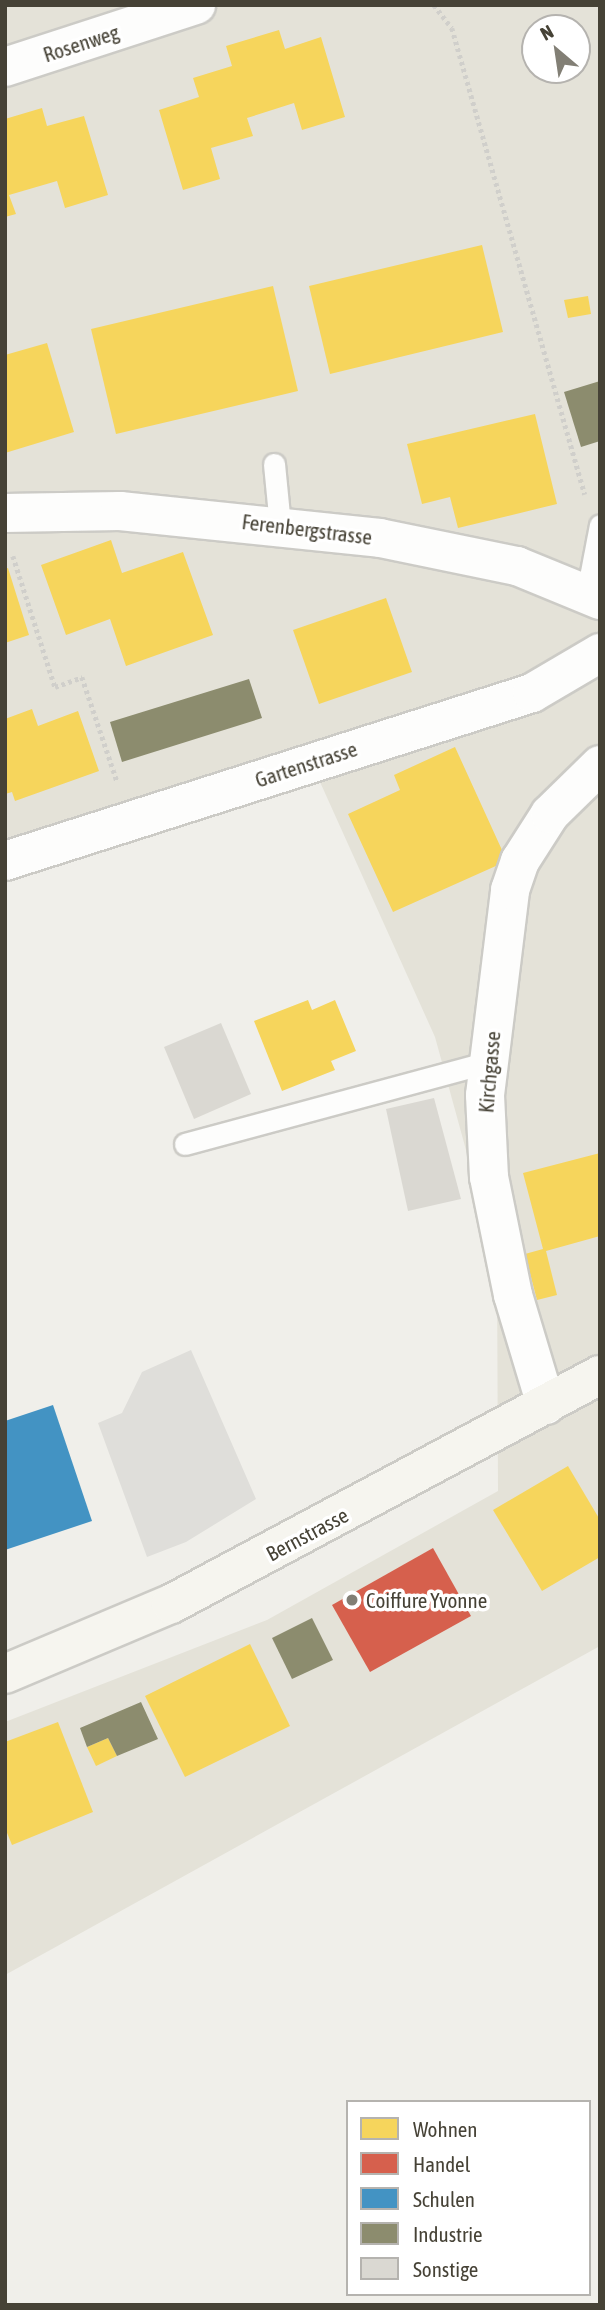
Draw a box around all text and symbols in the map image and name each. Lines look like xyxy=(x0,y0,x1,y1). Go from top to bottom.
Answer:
north arrow xyxy=(521,14,591,84)
street label: Rosenweg xyxy=(40,19,122,67)
text: N xyxy=(537,20,557,45)
street label: Ferenbergstrasse xyxy=(240,509,374,549)
street label: Gartenstrasse xyxy=(252,736,360,792)
street label: Kirchgasse xyxy=(473,1030,505,1114)
street label: Bernstrasse xyxy=(262,1502,352,1566)
place label: Coiffure Yvonne xyxy=(366,1587,487,1613)
marker: Coiffure Yvonne xyxy=(344,1592,360,1608)
legend xyxy=(346,2100,591,2296)
text: Wohnen xyxy=(413,2117,478,2141)
text: Handel xyxy=(413,2152,470,2176)
text: Schulen xyxy=(413,2187,475,2211)
text: Industrie xyxy=(413,2222,483,2246)
text: Sonstige xyxy=(413,2257,478,2281)

